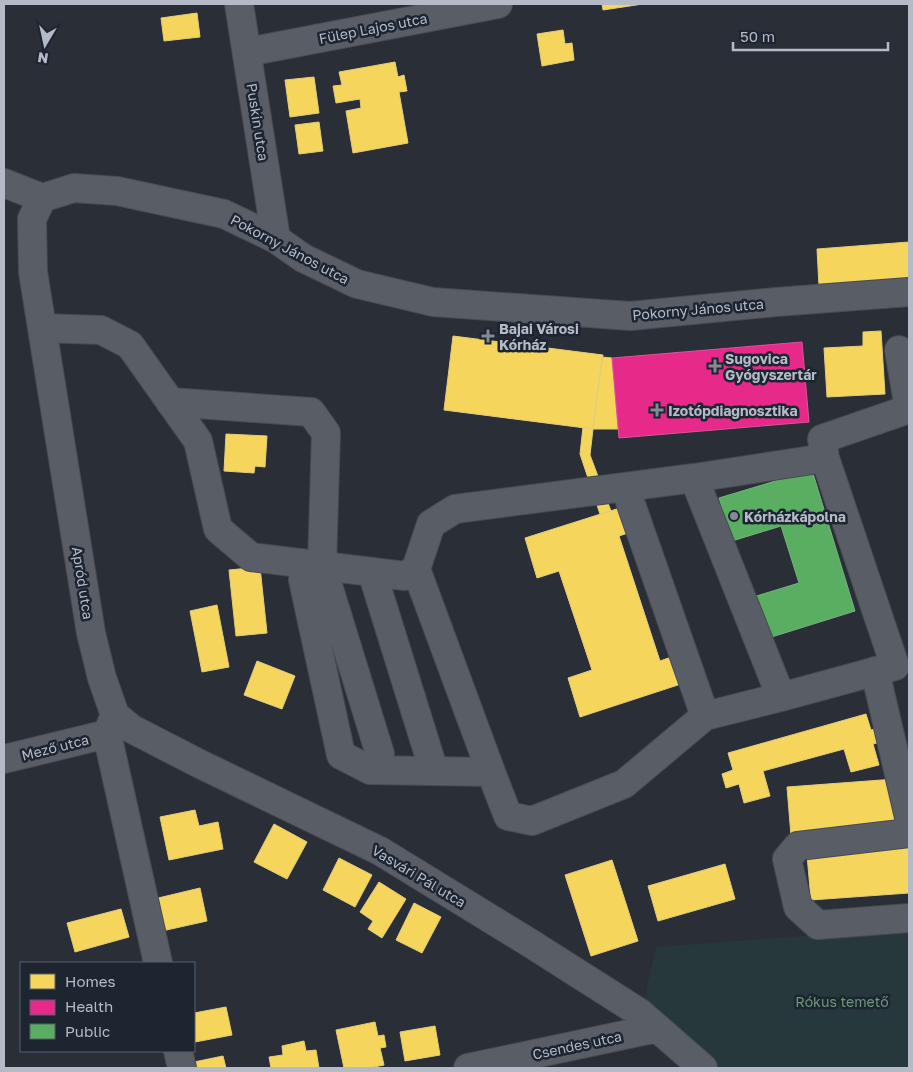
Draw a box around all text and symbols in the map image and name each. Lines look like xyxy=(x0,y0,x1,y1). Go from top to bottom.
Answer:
street label: Fülep Lajos utca xyxy=(317,9,429,47)
north arrow xyxy=(20,20,70,70)
scale bar xyxy=(733,20,888,52)
text: 50 m xyxy=(740,27,775,45)
text: N xyxy=(36,49,49,68)
street label: Puskin utca xyxy=(243,82,273,162)
street label: Pokorny János utca xyxy=(228,211,352,287)
street label: Pokorny János utca xyxy=(632,295,764,323)
place label: Bajai Városi Kórház xyxy=(499,320,579,353)
marker: Bajai Városi Kórház xyxy=(481,329,495,343)
place label: Sugovica Gyógyszertár xyxy=(725,350,817,383)
marker: Sugovica Gyógyszertár xyxy=(709,360,721,372)
place label: Izotópdiagnosztika xyxy=(668,402,798,419)
marker: Izotópdiagnosztika xyxy=(650,403,664,417)
place label: Kórházkápolna xyxy=(744,508,846,525)
marker: Kórházkápolna xyxy=(728,510,740,522)
street label: Apród utca xyxy=(69,545,97,621)
street label: Mező utca xyxy=(20,730,90,764)
street label: Vasvári Pál utca xyxy=(369,841,469,911)
legend xyxy=(20,962,195,1052)
text: Homes xyxy=(65,972,115,990)
park label: Rókus temető xyxy=(795,993,889,1010)
text: Health xyxy=(65,997,113,1015)
text: Public xyxy=(65,1022,110,1040)
street label: Csendes utca xyxy=(531,1027,623,1063)

